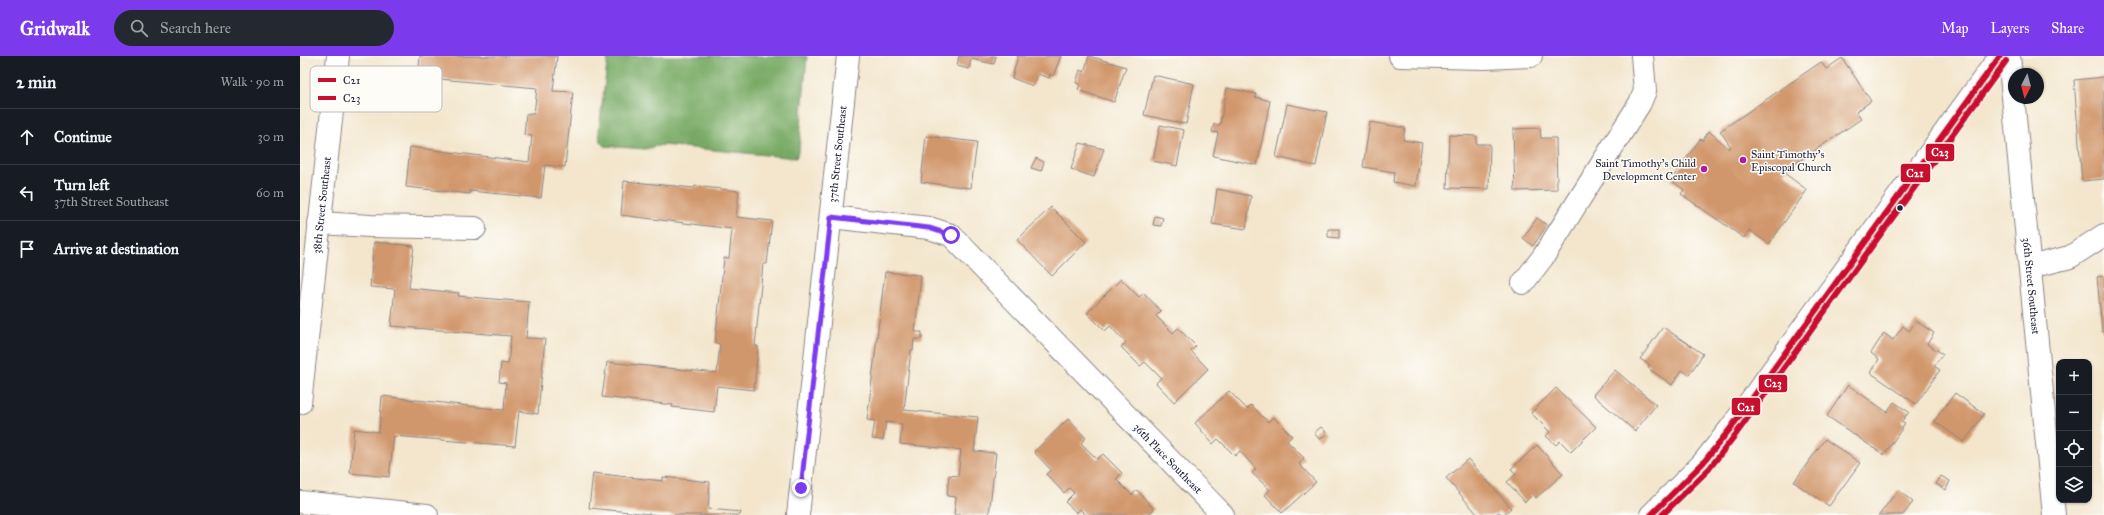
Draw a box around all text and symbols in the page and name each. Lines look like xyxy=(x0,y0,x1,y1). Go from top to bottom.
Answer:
search box xyxy=(114,10,394,46)
text: Gridwalk xyxy=(20,17,90,40)
icon: search xyxy=(128,17,150,39)
text: Search here xyxy=(160,19,231,37)
text: Map xyxy=(1941,20,1969,37)
text: Layers xyxy=(1991,20,2029,37)
text: Share xyxy=(2051,20,2084,37)
legend xyxy=(310,66,442,112)
north arrow xyxy=(2008,68,2044,104)
text: 2 min xyxy=(16,72,56,93)
text: Walk · 90 m xyxy=(221,74,284,90)
text: C21 xyxy=(343,74,360,87)
text: C23 xyxy=(343,92,360,105)
street label: 37th Street Southeast xyxy=(826,105,849,203)
icon: ahead xyxy=(16,126,38,148)
text: Continue xyxy=(54,128,112,146)
text: 30 m xyxy=(258,129,284,145)
line badge: C23 xyxy=(1925,143,1955,162)
text: C23 xyxy=(1931,146,1949,160)
place label: Saint Timothy's Episcopal Church xyxy=(1751,148,1831,174)
marker: Saint Timothy's Episcopal Church xyxy=(1738,155,1748,165)
street label: 38th Street Southeast xyxy=(310,156,333,254)
place label: Saint Timothy's Child Development Center xyxy=(1595,157,1697,183)
line badge: C21 xyxy=(1900,163,1931,183)
marker: Saint Timothy's Child Development Center xyxy=(1699,164,1709,174)
text: C21 xyxy=(1906,167,1924,180)
text: Turn left xyxy=(54,176,110,194)
icon: left xyxy=(16,182,38,204)
text: 60 m xyxy=(256,185,284,201)
text: 37th Street Southeast xyxy=(54,194,169,210)
unlabelled marker xyxy=(1895,203,1905,213)
route start xyxy=(942,226,960,244)
street label: 36th Street Southeast xyxy=(2020,237,2043,335)
icon: arrive xyxy=(16,238,38,260)
text: Arrive at destination xyxy=(54,240,179,258)
map controls xyxy=(2056,359,2092,503)
button: + xyxy=(2056,359,2092,395)
line badge: C23 xyxy=(1758,374,1788,393)
text: C23 xyxy=(1764,377,1782,391)
button: − xyxy=(2056,395,2092,431)
line badge: C21 xyxy=(1731,397,1761,416)
text: C21 xyxy=(1737,401,1755,414)
street label: 36th Place Southeast xyxy=(1131,420,1205,496)
button: locate xyxy=(2056,431,2092,467)
button: layers xyxy=(2056,467,2092,503)
route end xyxy=(792,479,810,497)

